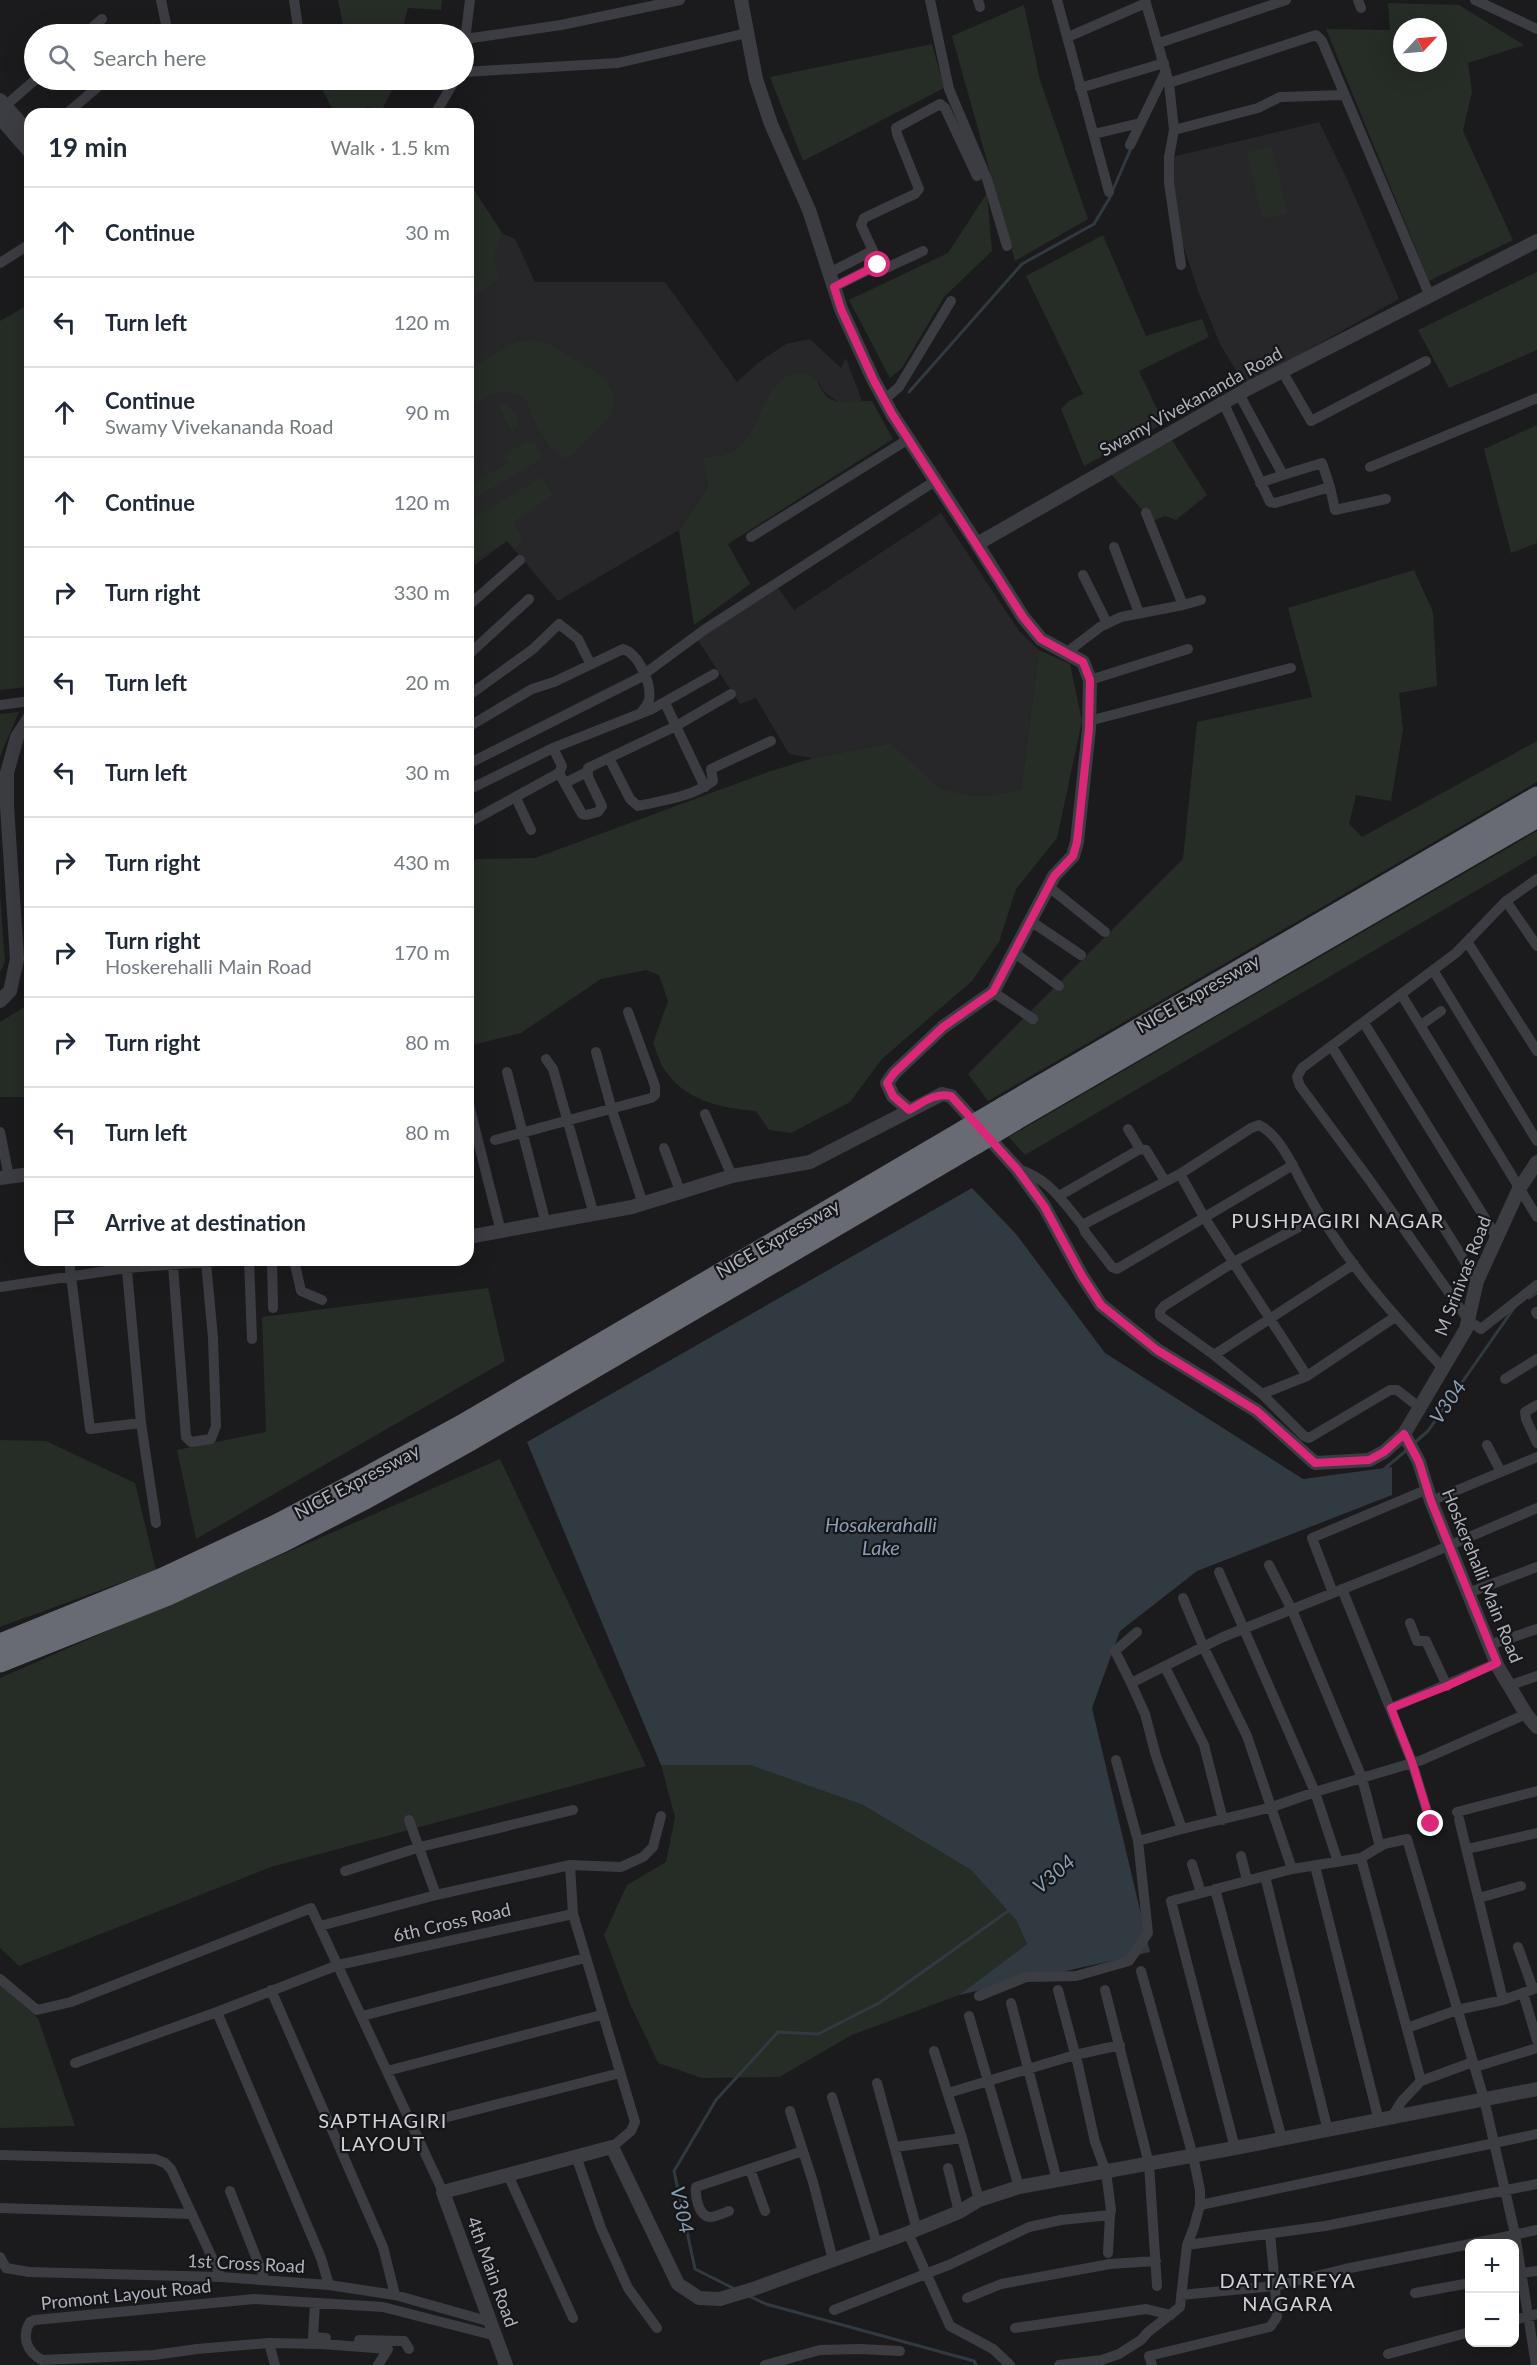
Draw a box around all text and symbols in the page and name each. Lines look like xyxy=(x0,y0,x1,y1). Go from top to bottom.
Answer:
north arrow xyxy=(1393,18,1447,72)
search box xyxy=(24,24,474,90)
icon: search xyxy=(45,41,78,74)
text: Search here xyxy=(93,44,206,71)
text: 19 min xyxy=(48,131,128,163)
text: Walk · 1.5 km xyxy=(331,135,450,159)
icon: ahead xyxy=(48,216,81,249)
text: Continue xyxy=(105,219,195,246)
text: 30 m xyxy=(405,220,450,244)
route start xyxy=(864,251,890,277)
icon: left xyxy=(48,306,81,339)
text: Turn left xyxy=(105,309,187,336)
text: 120 m xyxy=(394,310,450,334)
street label: Swamy Vivekananda Road xyxy=(1095,342,1286,461)
text: Continue xyxy=(105,387,195,414)
icon: ahead xyxy=(48,396,81,429)
text: 90 m xyxy=(405,400,450,424)
text: Swamy Vivekananda Road xyxy=(105,414,333,438)
icon: ahead xyxy=(48,486,81,519)
text: Continue xyxy=(105,489,195,516)
text: 120 m xyxy=(394,490,450,514)
icon: right xyxy=(48,576,81,609)
text: Turn right xyxy=(105,579,200,606)
text: 330 m xyxy=(394,580,450,604)
icon: left xyxy=(48,666,81,699)
text: Turn left xyxy=(105,669,187,696)
text: 20 m xyxy=(405,670,450,694)
icon: left xyxy=(48,756,81,789)
text: Turn left xyxy=(105,759,187,786)
text: 30 m xyxy=(405,760,450,784)
icon: right xyxy=(48,846,81,879)
text: Turn right xyxy=(105,849,200,876)
text: 430 m xyxy=(394,850,450,874)
text: Turn right xyxy=(105,927,200,954)
icon: right xyxy=(48,936,81,969)
text: 170 m xyxy=(394,940,450,964)
street label: NICE Expressway xyxy=(1132,949,1264,1037)
text: Hoskerehalli Main Road xyxy=(105,954,312,978)
icon: right xyxy=(48,1026,81,1059)
text: Turn right xyxy=(105,1029,200,1056)
text: 80 m xyxy=(405,1030,450,1054)
icon: left xyxy=(48,1116,81,1149)
text: Turn left xyxy=(105,1119,187,1146)
text: 80 m xyxy=(405,1120,450,1144)
street label: NICE Expressway xyxy=(712,1194,844,1282)
icon: arrive xyxy=(48,1206,81,1239)
district label: PUSHPAGIRI NAGAR xyxy=(1231,1208,1445,1232)
text: Arrive at destination xyxy=(105,1209,306,1236)
street label: M Srinivas Road xyxy=(1429,1213,1495,1339)
water label: V304 xyxy=(1424,1375,1471,1428)
street label: NICE Expressway xyxy=(290,1439,424,1523)
street label: Hoskerehalli Main Road xyxy=(1438,1485,1528,1666)
water label: Hosakerahalli Lake xyxy=(825,1512,937,1559)
route end xyxy=(1417,1810,1443,1836)
water label: V304 xyxy=(1027,1849,1079,1898)
street label: 6th Cross Road xyxy=(391,1898,513,1946)
district label: SAPTHAGIRI LAYOUT xyxy=(318,2108,448,2155)
water label: V304 xyxy=(666,2184,700,2235)
street label: 4th Main Road xyxy=(463,2213,523,2330)
map controls xyxy=(1465,2239,1519,2347)
button: + xyxy=(1465,2239,1519,2293)
street label: 1st Cross Road xyxy=(187,2249,305,2277)
district label: DATTATREYA NAGARA xyxy=(1220,2268,1356,2315)
street label: Promont Layout Road xyxy=(40,2274,212,2314)
button: − xyxy=(1465,2293,1519,2347)

